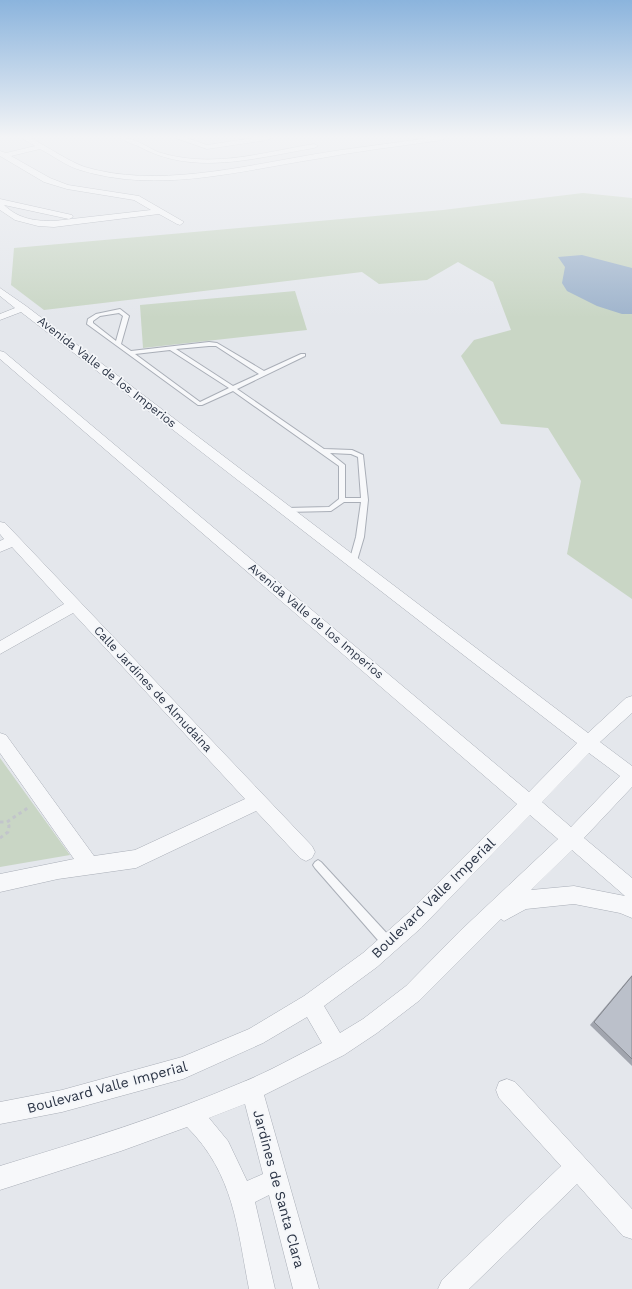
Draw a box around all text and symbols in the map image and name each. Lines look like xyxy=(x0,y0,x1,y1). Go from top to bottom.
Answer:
street label: Avenida Valle de los Imperios xyxy=(35,314,179,430)
street label: Avenida Valle de los Imperios xyxy=(246,560,386,682)
street label: Calle Jardines de Almudaina xyxy=(91,623,215,755)
street label: Boulevard Valle Imperial xyxy=(368,834,499,961)
street label: Boulevard Valle Imperial xyxy=(25,1058,190,1116)
street label: Jardines de Santa Clara xyxy=(250,1108,308,1270)

